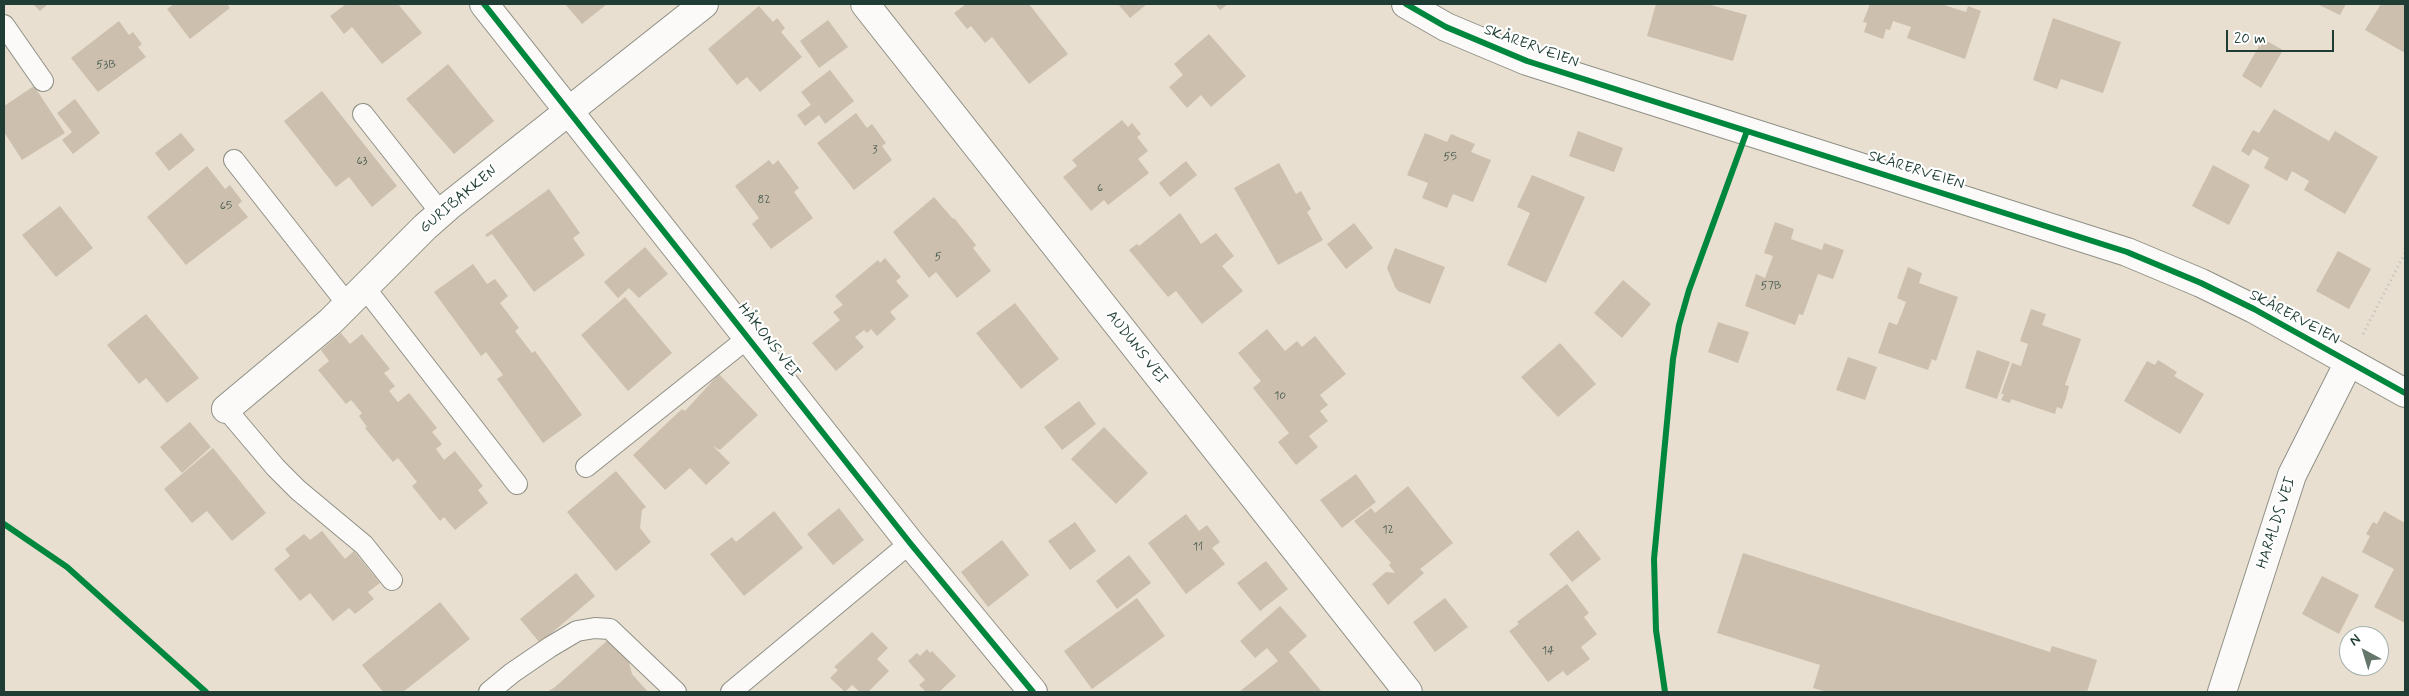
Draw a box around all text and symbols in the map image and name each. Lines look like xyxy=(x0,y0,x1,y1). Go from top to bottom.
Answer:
scale bar xyxy=(2229,20,2336,52)
street label: SKÅRERVEIEN xyxy=(1481,22,1581,72)
text: 20 m xyxy=(2234,29,2266,49)
house number: 53B xyxy=(96,58,116,72)
house number: 3 xyxy=(872,143,878,157)
street label: SKÅRERVEIEN xyxy=(1866,148,1966,194)
house number: 55 xyxy=(1443,150,1457,164)
house number: 63 xyxy=(356,154,368,168)
street label: GURIBAKKEN xyxy=(417,162,501,238)
house number: 6 xyxy=(1097,181,1103,195)
house number: 82 xyxy=(757,193,771,207)
house number: 65 xyxy=(220,199,232,213)
house number: 5 xyxy=(934,250,942,264)
house number: 57B xyxy=(1761,279,1781,293)
street label: SKÅRERVEIEN xyxy=(2246,287,2342,349)
street label: HÅKONS VEI xyxy=(733,300,803,382)
street label: AUDUNS VEI xyxy=(1102,307,1170,389)
house number: 10 xyxy=(1274,389,1286,403)
street label: HARALDS VEI xyxy=(2254,475,2300,571)
house number: 12 xyxy=(1382,523,1394,537)
house number: 11 xyxy=(1193,540,1203,554)
north arrow xyxy=(2339,626,2389,676)
text: N xyxy=(2346,630,2364,650)
house number: 14 xyxy=(1542,644,1554,658)

